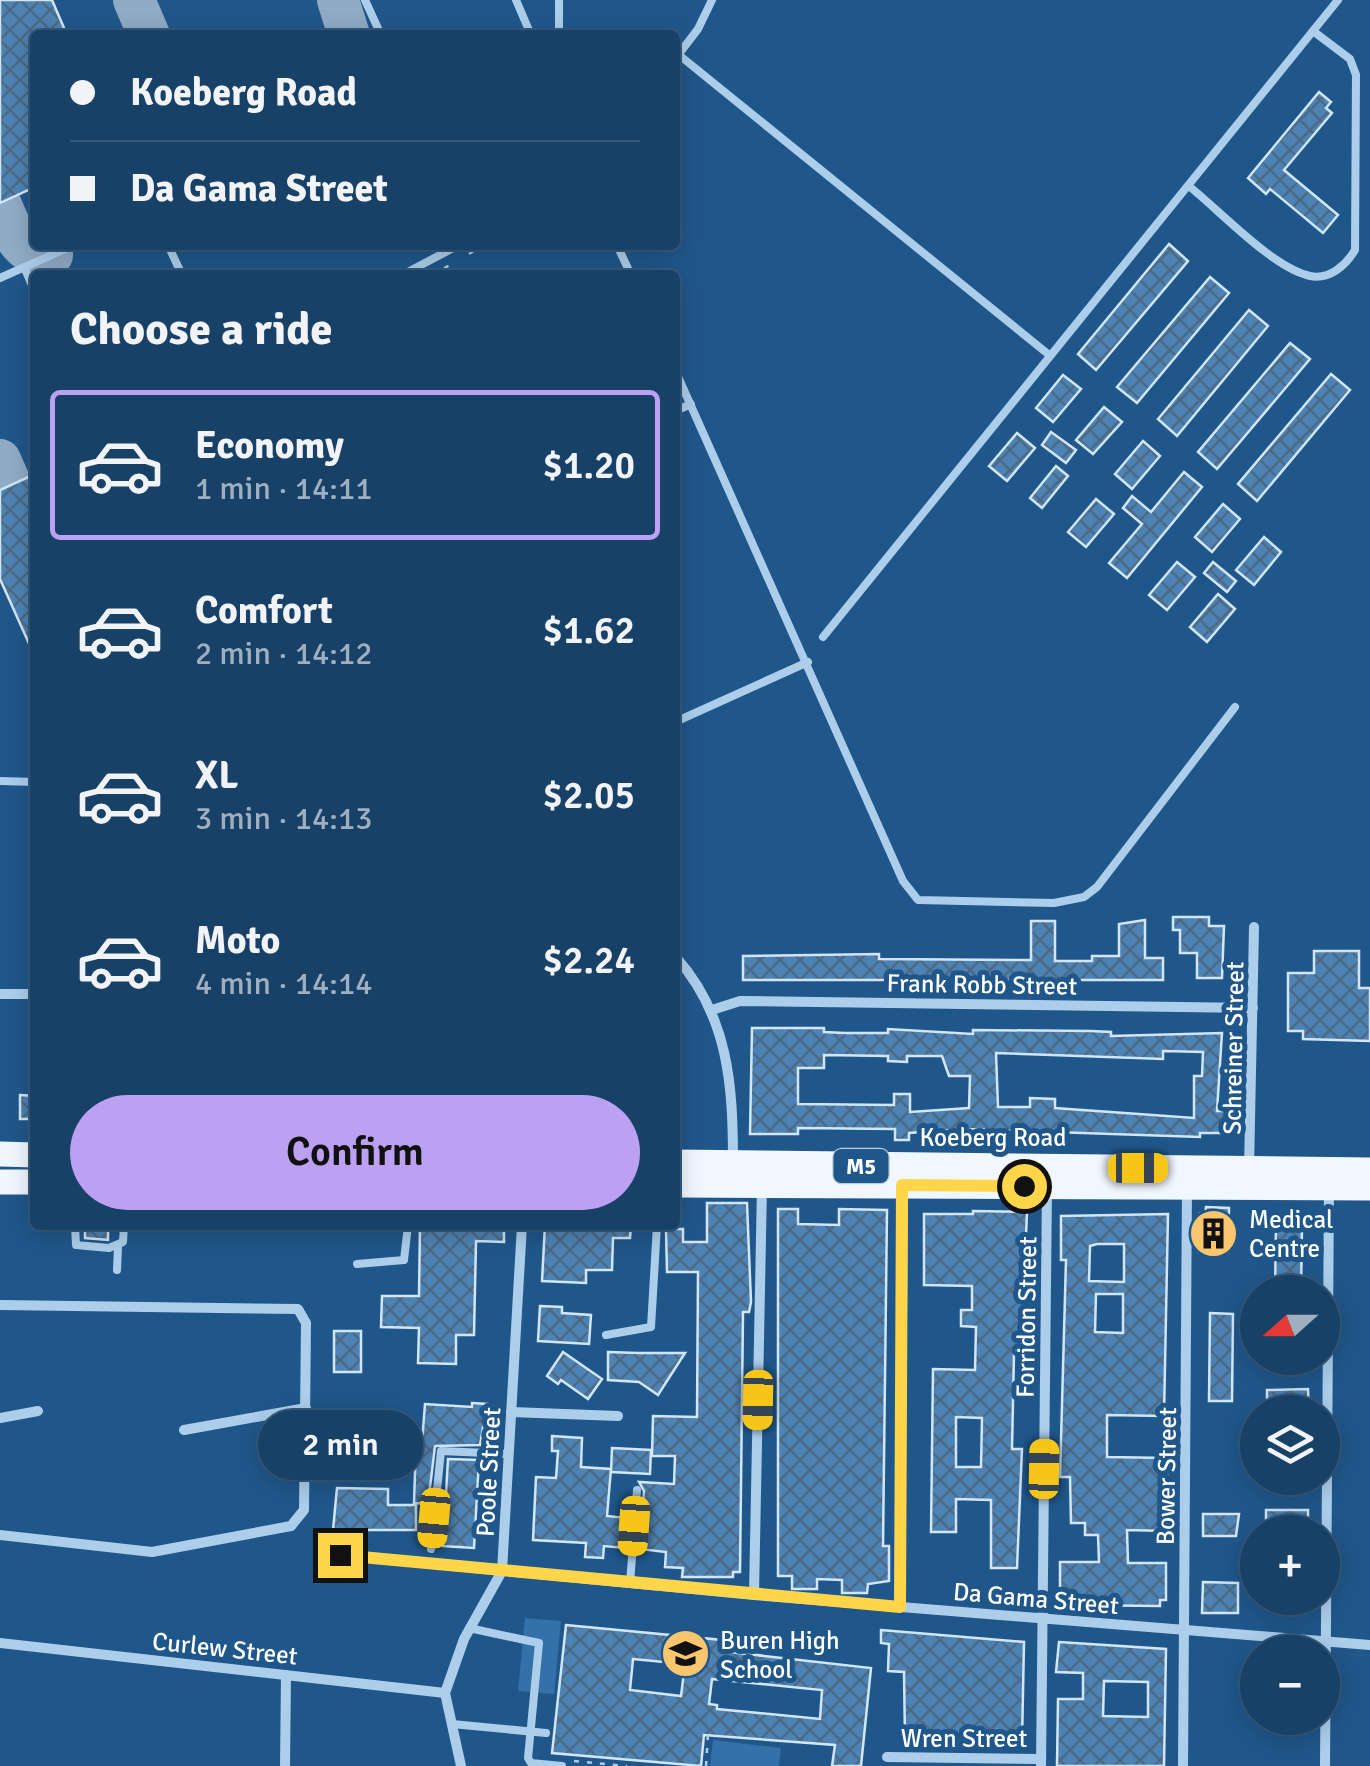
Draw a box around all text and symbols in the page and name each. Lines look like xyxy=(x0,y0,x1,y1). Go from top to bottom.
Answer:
text: Koeberg Road xyxy=(130,69,357,116)
text: Da Gama Street xyxy=(130,165,388,212)
text: Choose a ride xyxy=(70,302,333,357)
icon: car xyxy=(75,420,165,510)
text: Economy xyxy=(195,422,344,469)
text: $1.20 xyxy=(542,442,635,489)
text: 1 min · 14:11 xyxy=(195,469,373,508)
icon: car xyxy=(75,585,165,675)
text: Comfort xyxy=(195,587,333,634)
text: $1.62 xyxy=(542,607,635,654)
text: 2 min · 14:12 xyxy=(195,634,373,673)
icon: car xyxy=(75,750,165,840)
text: XL xyxy=(195,752,238,799)
text: $2.05 xyxy=(542,772,635,819)
text: 3 min · 14:13 xyxy=(195,799,373,838)
icon: car xyxy=(75,915,165,1005)
text: Moto xyxy=(195,917,280,964)
text: $2.24 xyxy=(542,937,635,984)
street label: Schreiner Street xyxy=(1216,961,1251,1135)
text: 4 min · 14:14 xyxy=(195,964,373,1003)
street label: Frank Robb Street xyxy=(886,967,1078,1002)
button: Confirm xyxy=(70,1095,640,1210)
street label: Koeberg Road xyxy=(920,1122,1066,1153)
road number: M5 xyxy=(834,1149,888,1183)
car xyxy=(1108,1153,1168,1183)
route start xyxy=(1002,1164,1047,1209)
place label: Medical Centre xyxy=(1249,1204,1333,1264)
building icon: Medical Centre xyxy=(1188,1207,1240,1259)
street label: Forridon Street xyxy=(1010,1236,1043,1398)
north arrow xyxy=(1240,1275,1340,1375)
map controls xyxy=(1240,1275,1340,1735)
car xyxy=(742,1370,774,1430)
button: layers xyxy=(1240,1395,1340,1495)
street label: Poole Street xyxy=(470,1406,507,1538)
street label: Bower Street xyxy=(1150,1407,1183,1545)
callout: 2 min xyxy=(258,1410,422,1480)
text: 2 min xyxy=(302,1425,379,1464)
car xyxy=(1028,1439,1060,1499)
car xyxy=(416,1487,452,1549)
car xyxy=(617,1495,651,1557)
button: + xyxy=(1240,1515,1340,1615)
route end xyxy=(318,1533,363,1578)
street label: Da Gama Street xyxy=(952,1576,1120,1621)
street label: Curlew Street xyxy=(151,1625,299,1672)
place label: Buren High School xyxy=(720,1625,840,1685)
school or university icon: Buren High School xyxy=(659,1628,711,1680)
button: − xyxy=(1240,1635,1340,1735)
street label: Wren Street xyxy=(901,1723,1027,1754)

